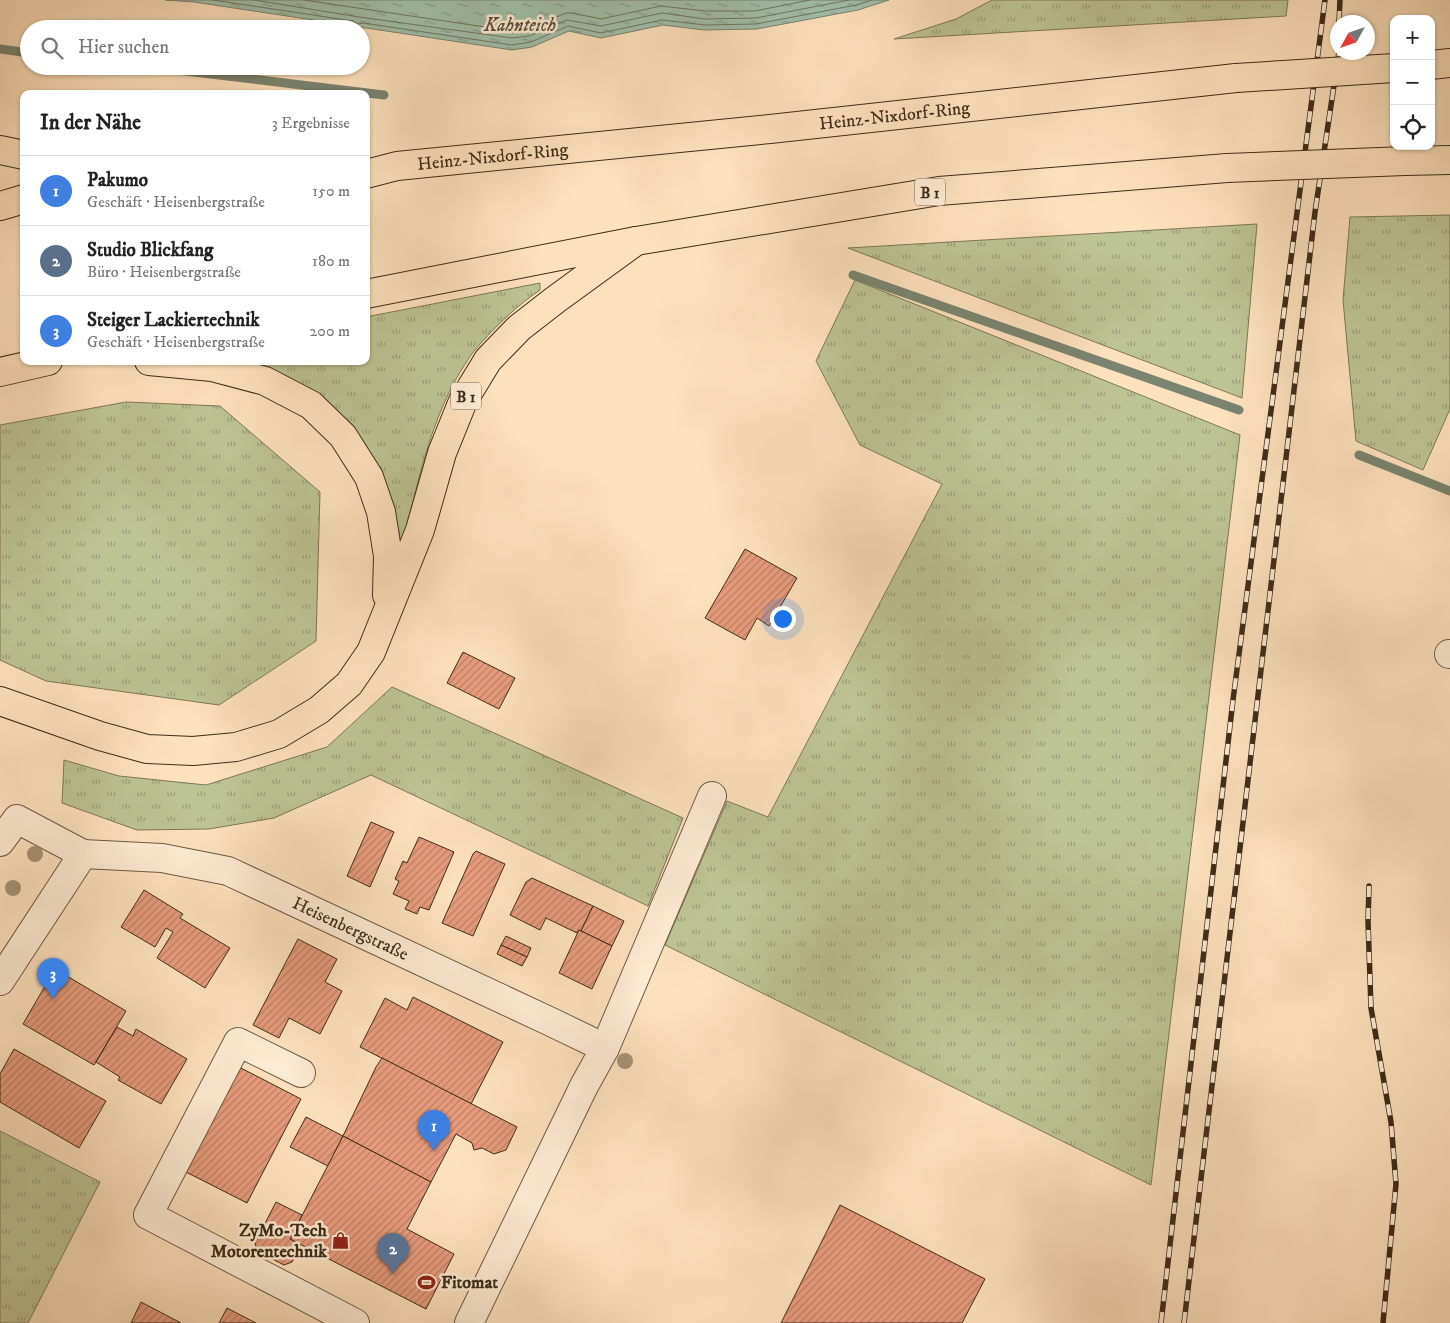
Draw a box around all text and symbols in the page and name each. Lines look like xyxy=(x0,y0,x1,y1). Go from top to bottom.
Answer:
water label: Kahnteich xyxy=(483,14,556,37)
north arrow xyxy=(1330,15,1375,60)
map controls xyxy=(1390,15,1435,150)
button: + xyxy=(1390,15,1435,60)
search box xyxy=(20,20,370,75)
icon: search xyxy=(38,34,66,62)
text: Hier suchen xyxy=(78,36,169,59)
button: − xyxy=(1390,60,1435,105)
street label: Heinz-Nixdorf-Ring xyxy=(818,97,971,136)
button: locate xyxy=(1390,105,1435,150)
text: In der Nähe xyxy=(40,110,141,136)
text: 3 Ergebnisse xyxy=(272,113,350,133)
street label: Heinz-Nixdorf-Ring xyxy=(416,139,569,176)
text: Pakumo xyxy=(87,169,148,192)
road number: B 1 xyxy=(915,178,945,206)
text: 1 xyxy=(53,181,59,201)
text: 150 m xyxy=(312,181,350,201)
text: Geschäft · Heisenbergstraße xyxy=(87,192,265,212)
text: Studio Blickfang xyxy=(87,239,213,262)
text: 2 xyxy=(52,251,60,271)
text: 180 m xyxy=(312,251,350,271)
text: Büro · Heisenbergstraße xyxy=(87,262,241,282)
text: Steiger Lackiertechnik xyxy=(87,309,260,332)
text: 3 xyxy=(53,321,59,341)
text: 200 m xyxy=(309,321,350,341)
text: Geschäft · Heisenbergstraße xyxy=(87,332,265,352)
road number: B 1 xyxy=(451,382,481,410)
your location xyxy=(770,606,796,632)
street label: Heisenbergstraße xyxy=(289,893,412,966)
pin: 3 xyxy=(37,958,69,999)
pin: 1 xyxy=(418,1110,450,1151)
place label: ZyMo-Tech Motorentechnik xyxy=(211,1220,328,1263)
shop icon: ZyMo-Tech Motorentechnik xyxy=(331,1230,351,1250)
pin: 2 xyxy=(377,1233,409,1274)
sports icon: Fitomat xyxy=(417,1272,437,1292)
place label: Fitomat xyxy=(441,1272,498,1294)

